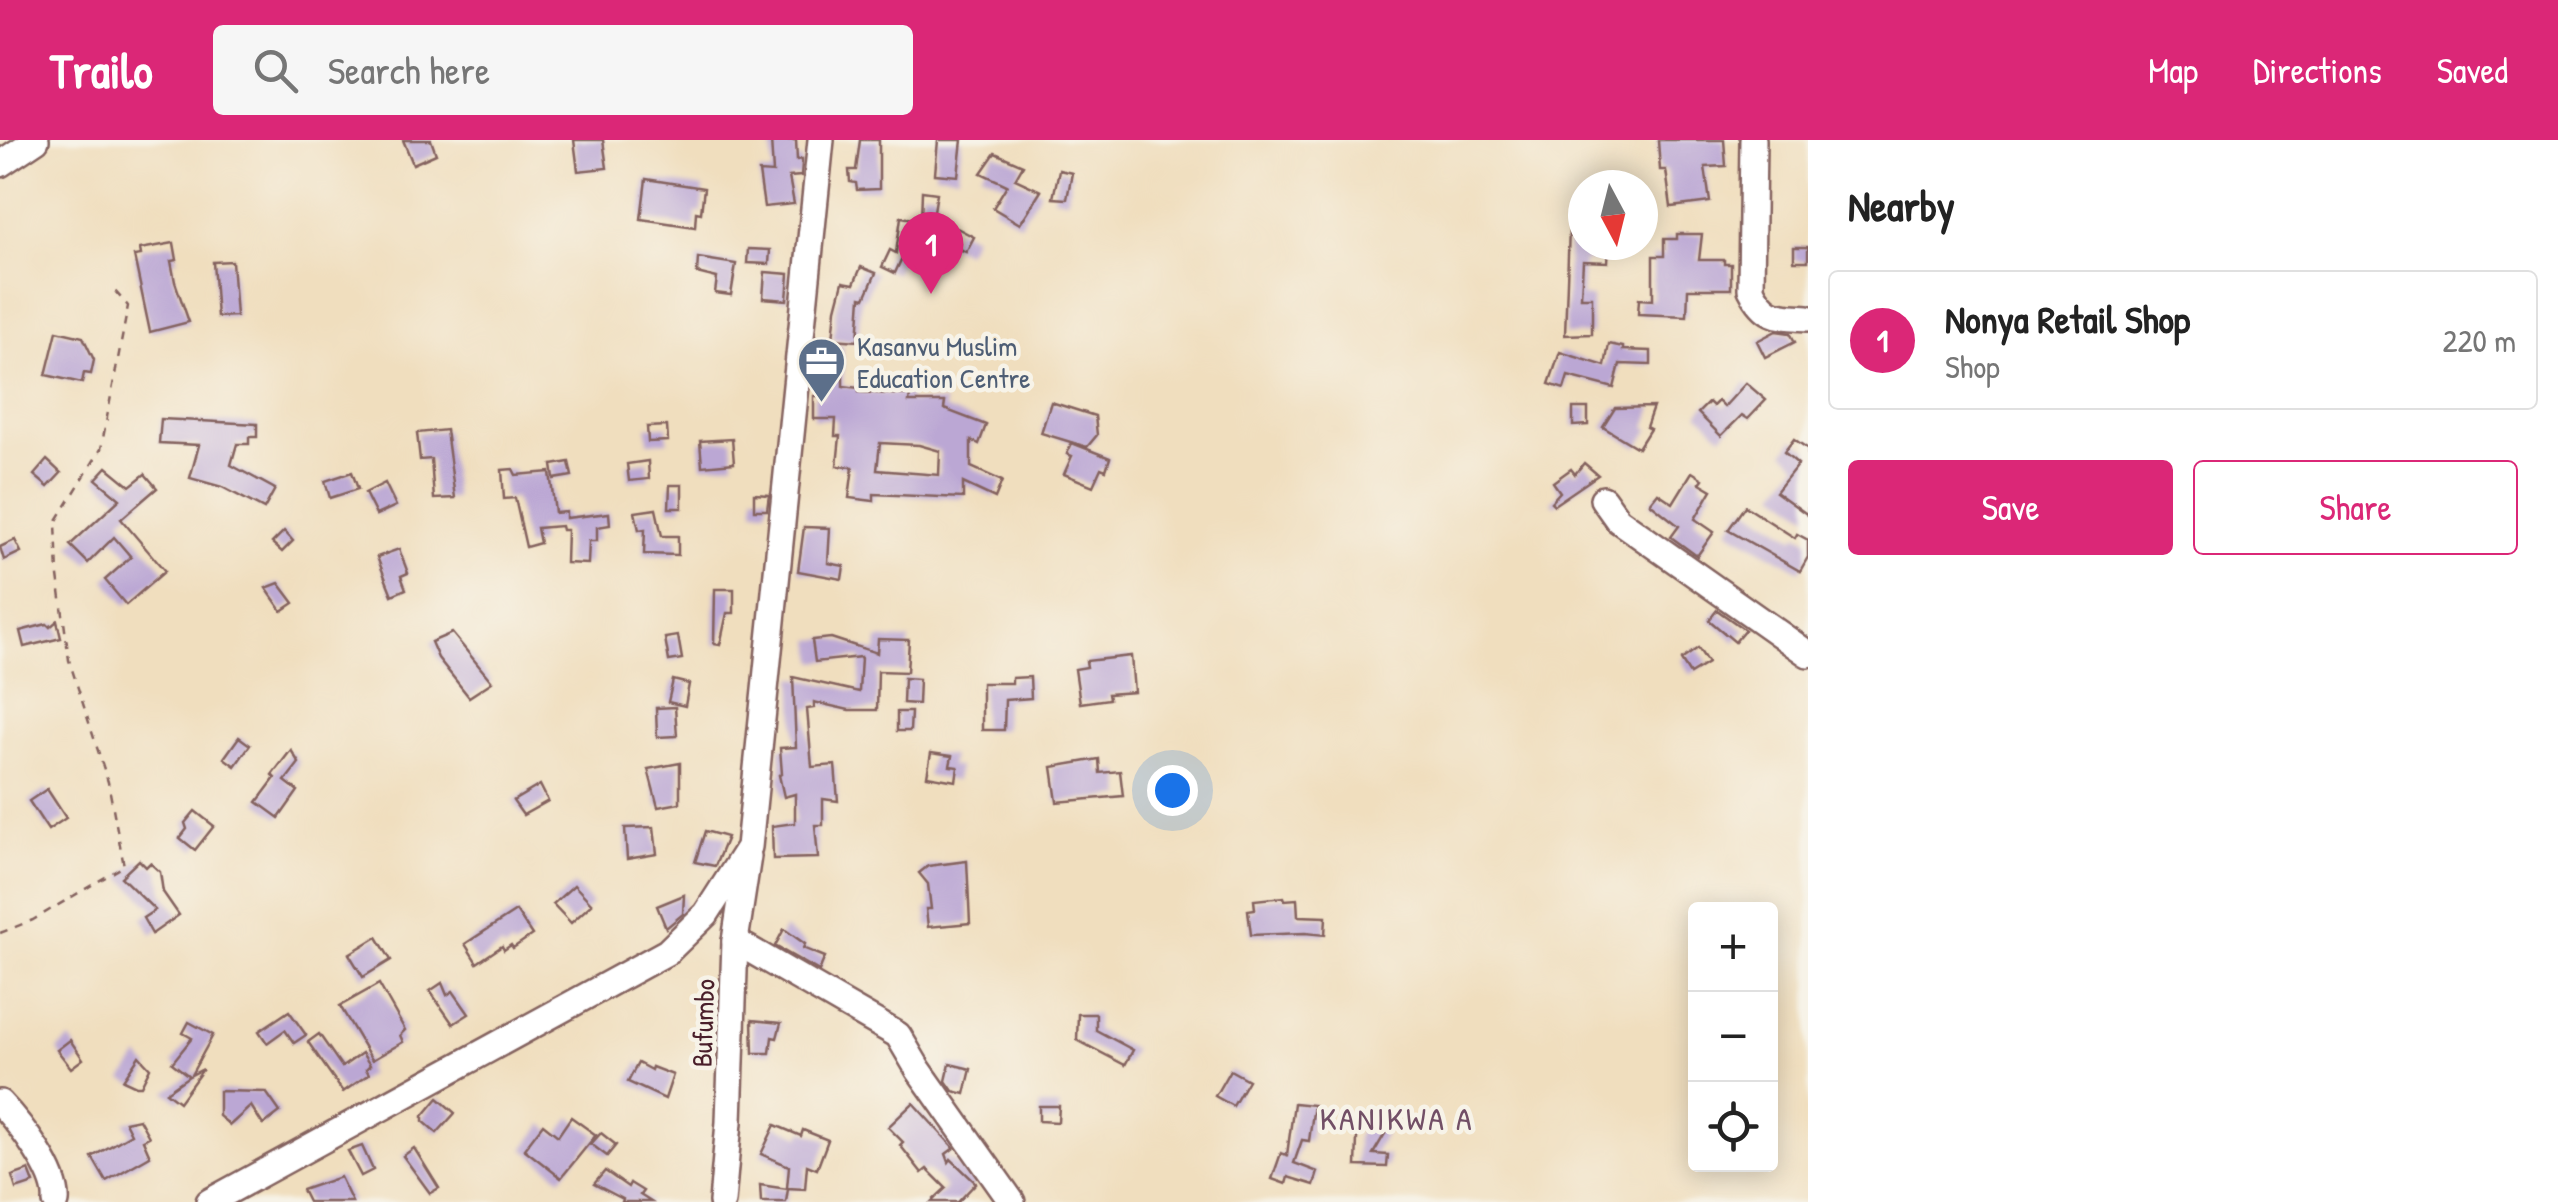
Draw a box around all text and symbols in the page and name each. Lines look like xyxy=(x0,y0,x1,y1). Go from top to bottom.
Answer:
search box xyxy=(213,25,913,115)
text: Trailo xyxy=(50,38,153,103)
icon: search xyxy=(248,43,303,98)
text: Search here xyxy=(328,44,490,96)
text: Map xyxy=(2148,47,2198,94)
text: Directions xyxy=(2253,47,2382,94)
text: Saved xyxy=(2437,47,2508,94)
north arrow xyxy=(1568,170,1658,260)
text: Nearby xyxy=(1848,177,1955,234)
pin: 1 xyxy=(898,212,964,294)
text: Nonya Retail Shop xyxy=(1945,293,2190,345)
text: 1 xyxy=(1877,319,1888,362)
text: 220 m xyxy=(2443,319,2516,362)
place label: Kasanvu Muslim Education Centre xyxy=(857,327,1030,397)
office icon: Kasanvu Muslim Education Centre xyxy=(796,336,848,404)
text: Shop xyxy=(1945,345,2000,388)
button: Save xyxy=(1848,460,2173,555)
button: Share xyxy=(2193,460,2518,555)
your location xyxy=(1147,765,1198,816)
map controls xyxy=(1688,902,1778,1172)
button: + xyxy=(1688,902,1778,992)
street label: Bufumbo xyxy=(682,978,724,1068)
button: − xyxy=(1688,992,1778,1082)
button: locate xyxy=(1688,1082,1778,1172)
district label: KANIKWA A xyxy=(1320,1097,1474,1140)

